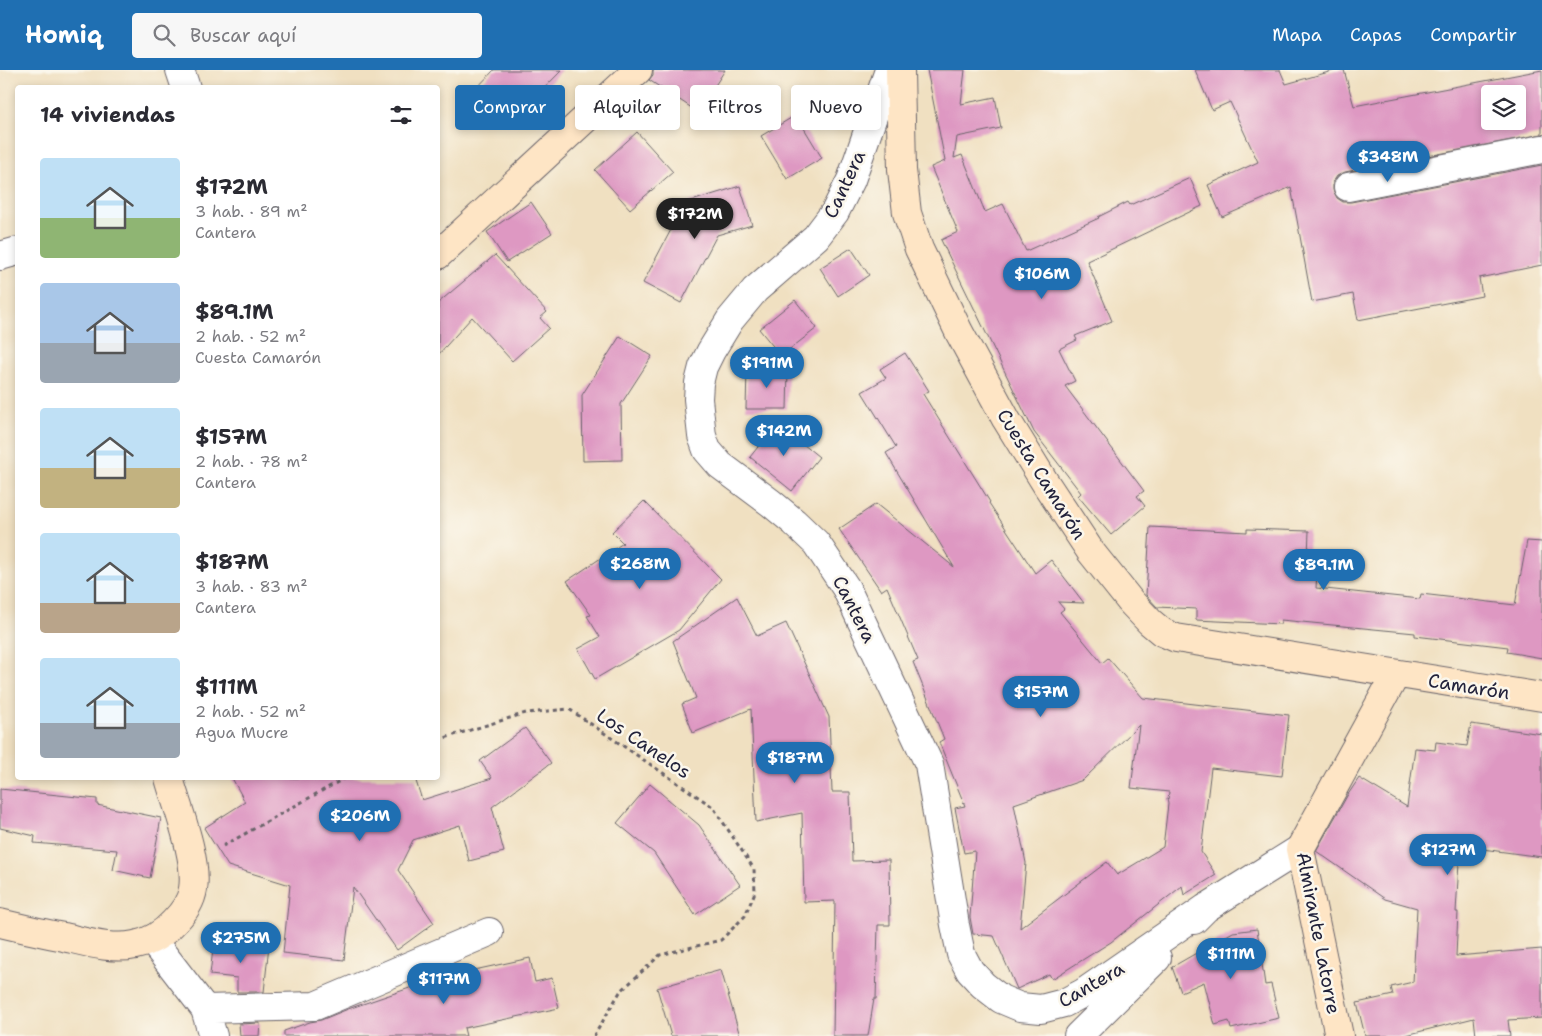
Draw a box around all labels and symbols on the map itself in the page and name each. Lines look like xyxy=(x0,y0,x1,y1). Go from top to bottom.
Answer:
pin: $348M xyxy=(1353,140,1423,183)
street label: Cantera xyxy=(818,146,871,222)
pin: $172M xyxy=(660,198,730,240)
pin: $106M xyxy=(1007,258,1077,300)
pin: $191M xyxy=(732,346,802,389)
street label: Cuesta Camarón xyxy=(991,404,1092,544)
pin: $142M xyxy=(749,414,819,457)
pin: $268M xyxy=(605,548,675,590)
pin: $89.1M xyxy=(1283,548,1365,591)
street label: Cantera xyxy=(827,571,882,647)
street label: Camarón xyxy=(1426,668,1511,705)
pin: $157M xyxy=(1006,676,1076,718)
street label: Los Canelos xyxy=(592,703,696,784)
pin: $187M xyxy=(760,742,830,784)
pin: $206M xyxy=(325,800,395,842)
pin: $127M xyxy=(1413,834,1483,876)
street label: Almirante Latorre xyxy=(1291,850,1346,1016)
pin: $275M xyxy=(206,922,276,964)
pin: $111M xyxy=(1196,938,1266,980)
street label: Cantera xyxy=(1054,955,1129,1013)
pin: $117M xyxy=(409,962,479,1005)

